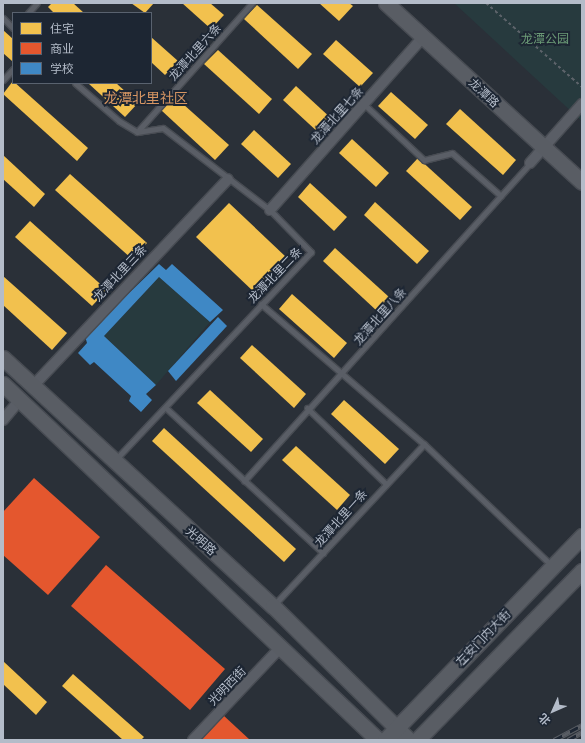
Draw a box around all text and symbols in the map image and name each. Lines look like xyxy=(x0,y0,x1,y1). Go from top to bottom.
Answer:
legend xyxy=(12,12,152,84)
text: 住宅 xyxy=(50,20,74,37)
street label: 龙潭北里六条 xyxy=(166,20,224,84)
park label: 龙潭公园 xyxy=(521,32,569,46)
text: 商业 xyxy=(50,40,74,57)
text: 学校 xyxy=(50,60,74,77)
street label: 龙潭路 xyxy=(466,75,502,111)
street label: 龙潭北里七条 xyxy=(308,83,366,147)
district label: 龙潭北里社区 xyxy=(104,90,188,106)
street label: 龙潭北里三条 xyxy=(90,242,150,304)
street label: 龙潭北里二条 xyxy=(245,244,305,306)
street label: 龙潭北里八条 xyxy=(351,284,409,348)
street label: 龙潭北里一条 xyxy=(312,486,370,550)
street label: 光明路 xyxy=(183,524,219,558)
street label: 左安门内大街 xyxy=(453,607,513,669)
street label: 光明西街 xyxy=(205,664,249,708)
north arrow xyxy=(533,691,573,731)
text: 北 xyxy=(535,711,553,729)

